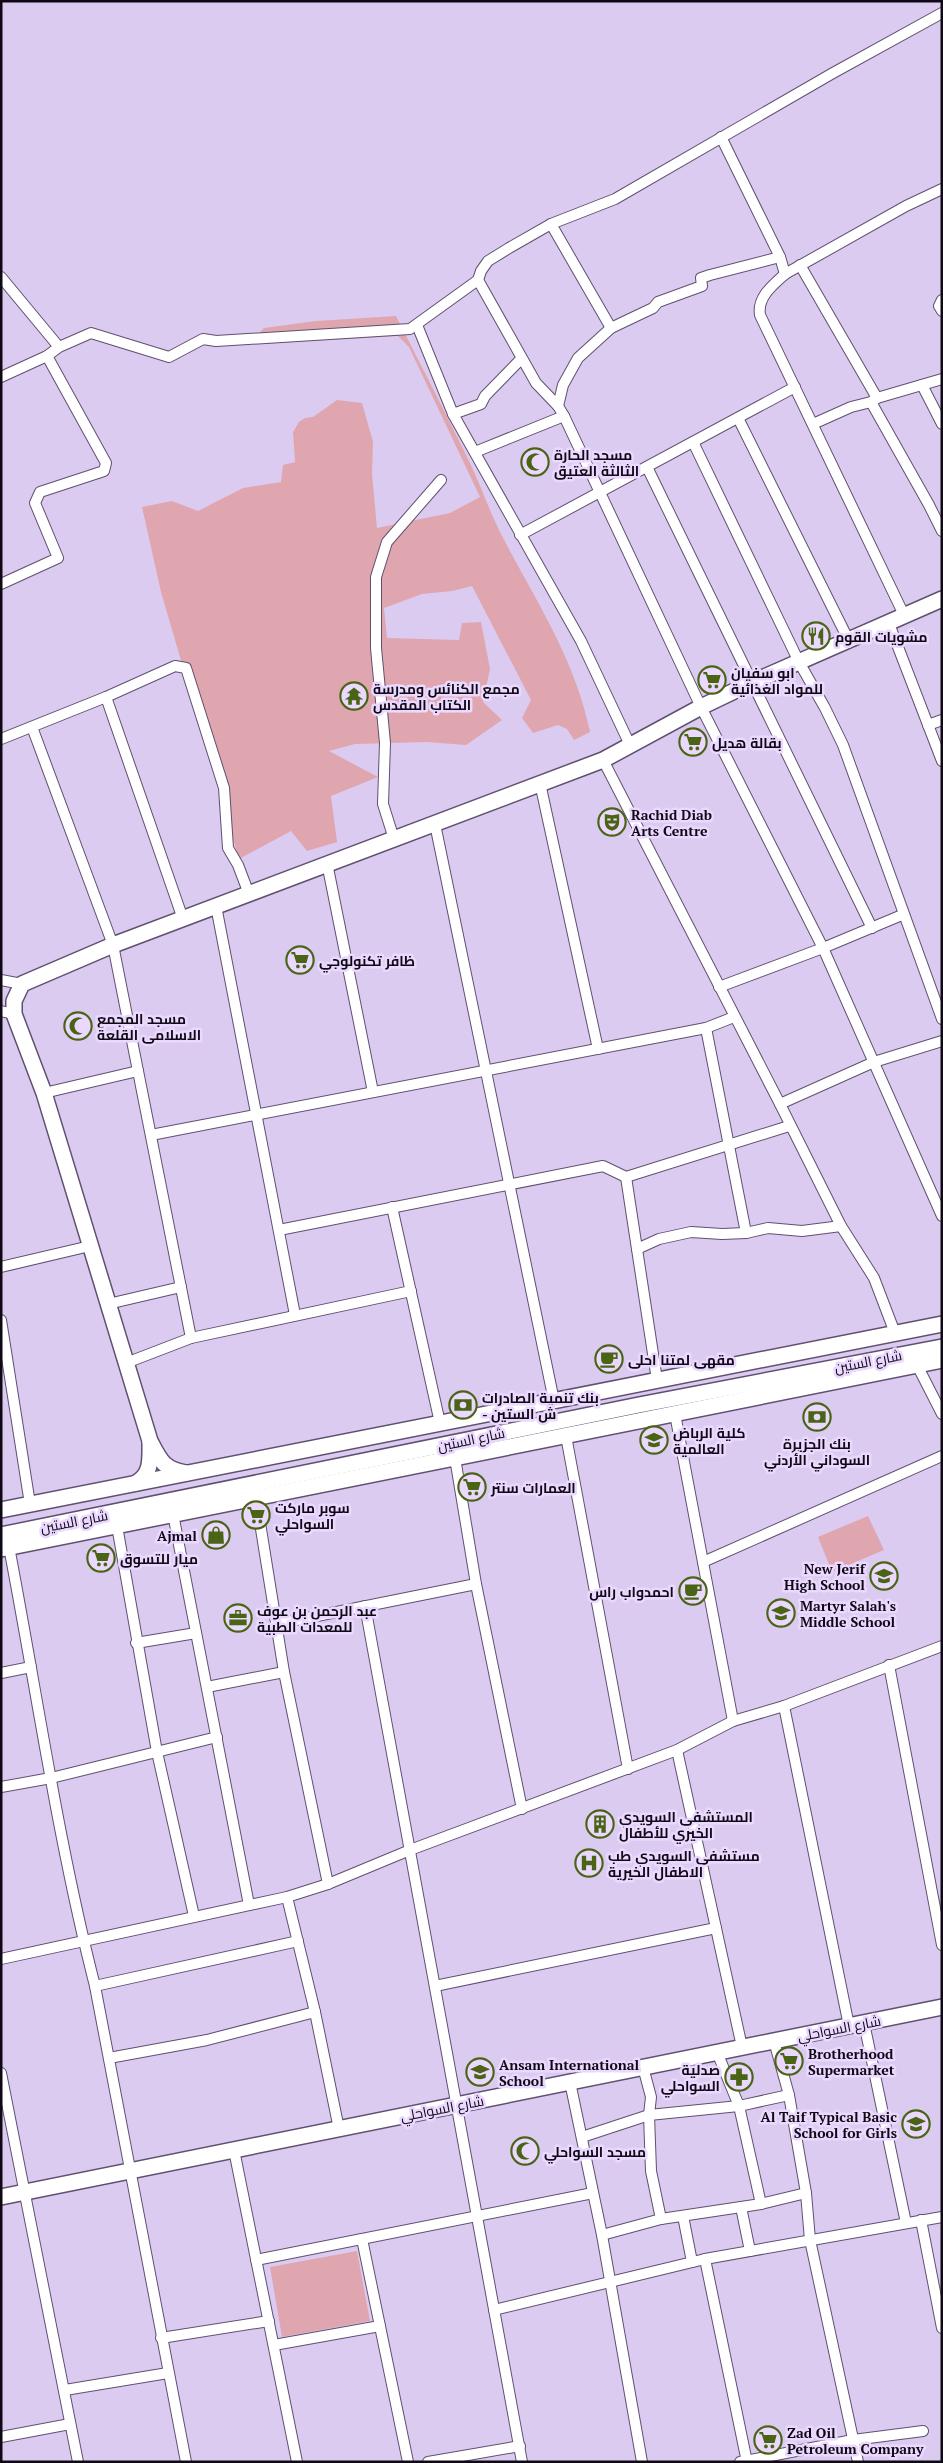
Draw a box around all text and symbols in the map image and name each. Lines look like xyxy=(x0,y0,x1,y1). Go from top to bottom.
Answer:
place label: مسجد الحارة الثالثة العتيق xyxy=(554,445,639,480)
mosque icon: مسجد الحارة الثالثة العتيق xyxy=(520,447,550,477)
restaurant icon: مشويات القوم xyxy=(801,621,831,651)
place label: مشويات القوم xyxy=(835,627,928,647)
place label: ابو سفيان للمواد الغذائية xyxy=(731,663,823,698)
supermarket icon: ابو سفيان للمواد الغذائية xyxy=(697,665,727,695)
place label: مجمع الكنائس ومدرسة الكتاب المقدس xyxy=(373,679,520,714)
temple icon: مجمع الكنائس ومدرسة الكتاب المقدس xyxy=(339,681,369,711)
supermarket icon: بقالة هديل xyxy=(678,727,708,757)
place label: بقالة هديل xyxy=(712,733,782,752)
place label: Rachid Diab Arts Centre xyxy=(631,805,712,840)
theatre icon: Rachid Diab Arts Centre xyxy=(597,807,627,837)
supermarket icon: ظافر تكنولوجي xyxy=(285,945,315,975)
place label: ظافر تكنولوجي xyxy=(319,951,415,973)
place label: مسجد المجمع الاسلامى القلعة xyxy=(97,1009,201,1044)
mosque icon: مسجد المجمع الاسلامى القلعة xyxy=(63,1011,93,1041)
cafe icon: مقهى لمتنا احلى xyxy=(594,1344,624,1374)
street label: شارع الستين xyxy=(833,1345,903,1377)
place label: مقهى لمتنا احلى xyxy=(628,1350,735,1369)
place label: بنك تنمية الصادرات - ش الستين xyxy=(482,1388,599,1423)
bank icon: بنك تنمية الصادرات - ش الستين xyxy=(448,1390,478,1420)
bank icon: بنك الجزيرة السوداني الأردني xyxy=(802,1402,832,1432)
street label: شارع الستين xyxy=(436,1423,506,1455)
place label: كلية الرباض العالمية xyxy=(673,1423,745,1458)
school or university icon: كلية الرباض العالمية xyxy=(639,1425,669,1455)
place label: بنك الجزيرة السوداني الأردني xyxy=(764,1434,870,1472)
supermarket icon: العمارات سنتر xyxy=(457,1472,487,1502)
place label: العمارات سنتر xyxy=(490,1478,576,1497)
place label: سوبر ماركت السواحلي xyxy=(275,1498,350,1536)
supermarket icon: سوبر ماركت السواحلي xyxy=(241,1500,271,1530)
street label: شارع الستين xyxy=(39,1505,109,1537)
shop icon: Ajmal xyxy=(201,1520,231,1550)
place label: Ajmal xyxy=(157,1526,197,1545)
supermarket icon: ميار للتسوق xyxy=(86,1543,116,1573)
place label: ميار للتسوق xyxy=(120,1549,198,1568)
place label: New Jerif High School xyxy=(784,1559,867,1594)
school or university icon: New Jerif High School xyxy=(869,1561,899,1591)
cafe icon: احمدواب راس xyxy=(678,1576,708,1606)
place label: احمدواب راس xyxy=(589,1582,674,1601)
place label: Martyr Salah's Middle School xyxy=(800,1596,896,1631)
school or university icon: Martyr Salah's Middle School xyxy=(766,1598,796,1628)
place label: عبد الرحمن بن عوف للمعدات الطبية xyxy=(257,1601,377,1636)
office icon: عبد الرحمن بن عوف للمعدات الطبية xyxy=(223,1603,253,1633)
place label: المستشفى السويدي الخيري للأطفال xyxy=(619,1807,753,1844)
building icon: المستشفى السويدي الخيري للأطفال xyxy=(585,1809,615,1839)
place label: مستشفى السويدي طب الاطفال الخيرية xyxy=(608,1846,760,1881)
hospital icon: مستشفى السويدي طب الاطفال الخيرية xyxy=(574,1848,604,1878)
street label: شارع السواحلي xyxy=(796,2011,883,2048)
place label: Brotherhood Supermarket xyxy=(808,2044,895,2079)
supermarket icon: Brotherhood Supermarket xyxy=(774,2046,804,2076)
place label: Ansam International School xyxy=(499,2055,640,2090)
school or university icon: Ansam International School xyxy=(465,2057,495,2087)
place label: صدلية السواحلي xyxy=(661,2060,720,2098)
pharmacy icon: صدلية السواحلي xyxy=(724,2062,754,2092)
street label: شارع السواحلي xyxy=(399,2091,486,2128)
place label: Al Taif Typical Basic School for Girls xyxy=(760,2107,897,2142)
school or university icon: Al Taif Typical Basic School for Girls xyxy=(901,2109,931,2139)
mosque icon: مسجد السواحلي xyxy=(510,2136,540,2166)
place label: مسجد السواحلي xyxy=(544,2142,646,2164)
place label: Zad Oil Petroleum Company xyxy=(787,2423,924,2458)
supermarket icon: Zad Oil Petroleum Company xyxy=(753,2425,783,2455)

